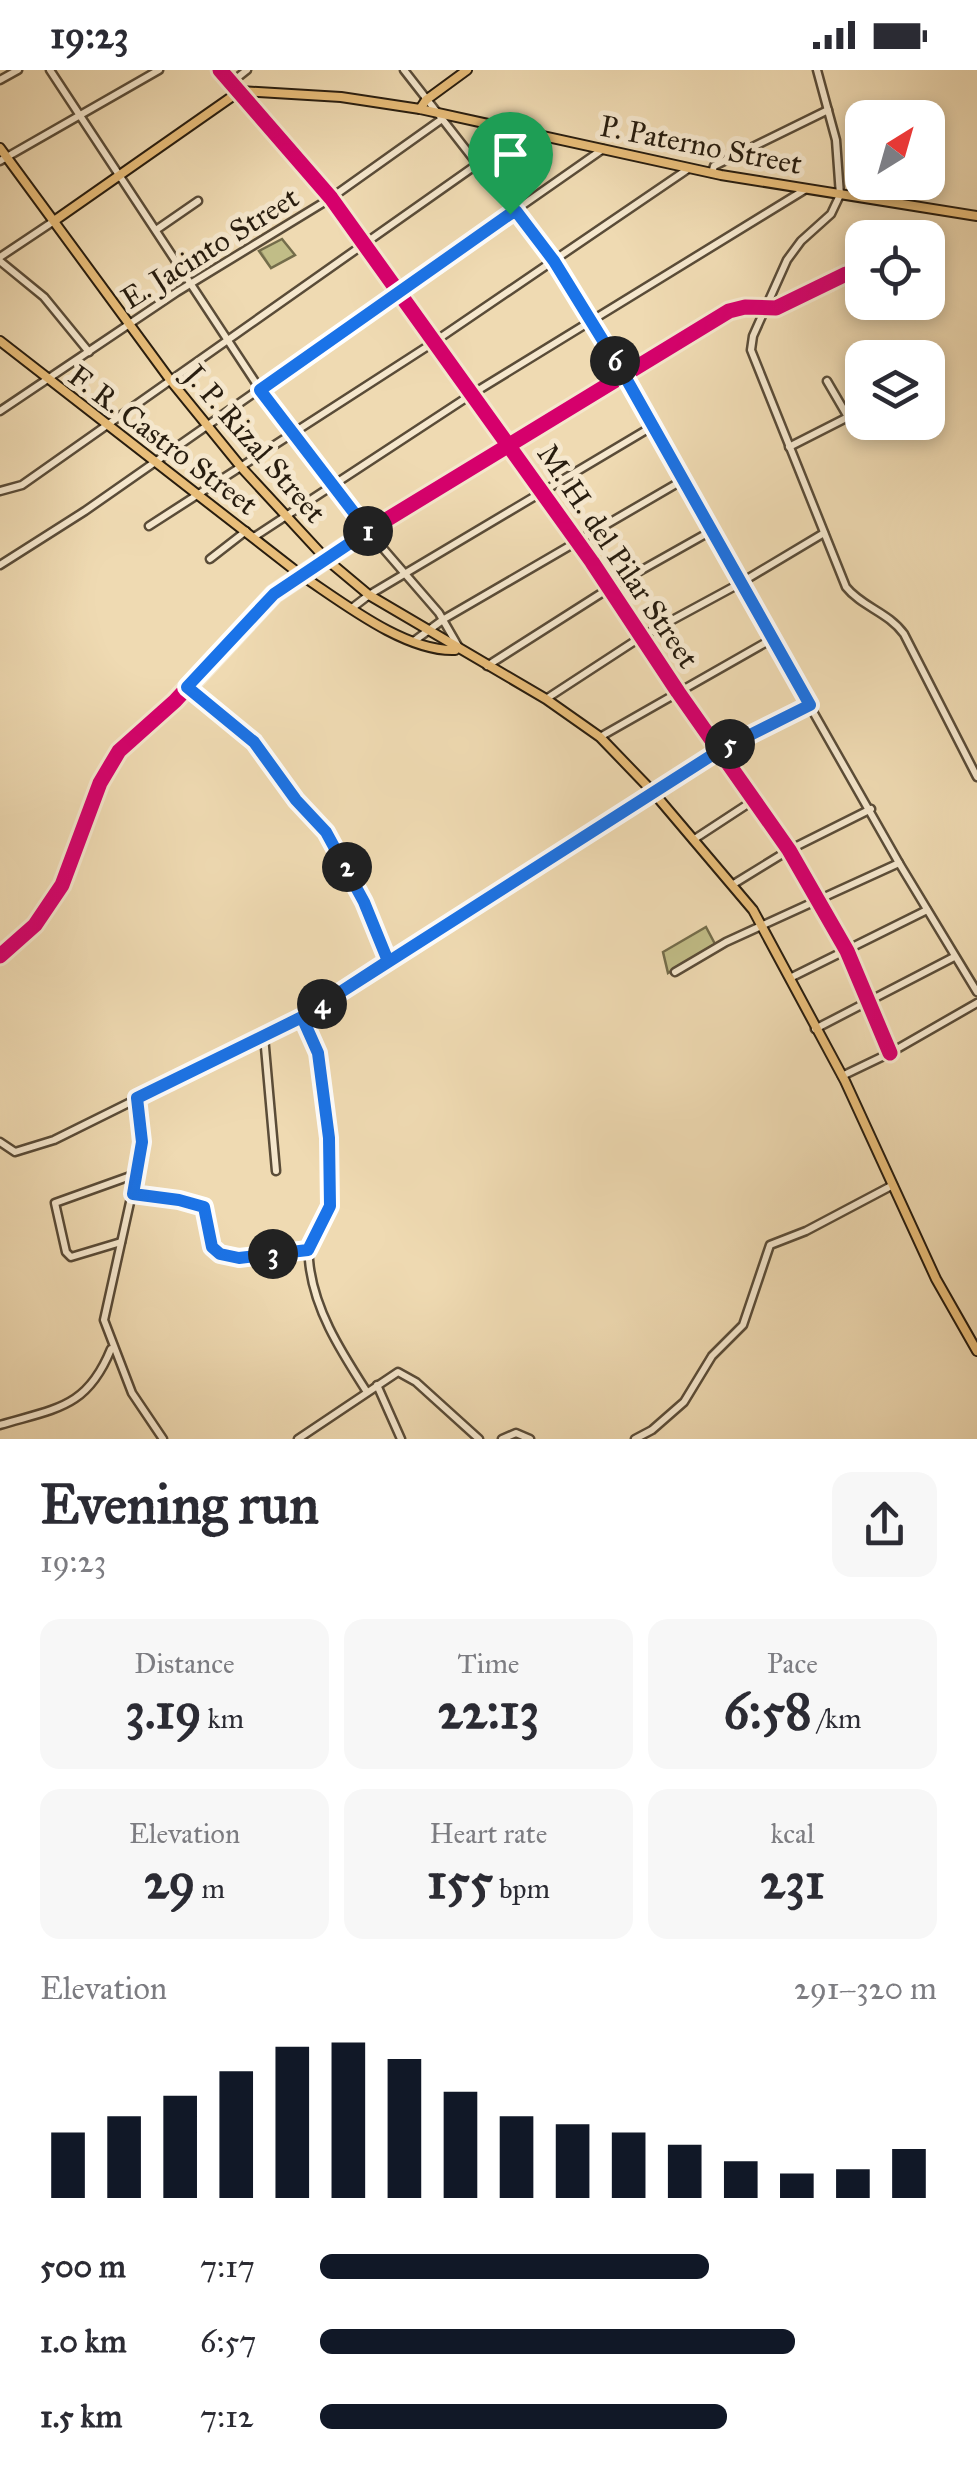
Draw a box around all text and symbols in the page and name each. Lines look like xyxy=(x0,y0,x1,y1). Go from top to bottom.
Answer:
text: 19:23 xyxy=(50,12,129,58)
north arrow xyxy=(845,100,945,200)
map controls xyxy=(845,100,945,440)
street label: P. Paterno Street xyxy=(597,108,805,182)
pin xyxy=(468,112,553,215)
icon: arrive xyxy=(483,127,538,182)
street label: E. Jacinto Street xyxy=(115,179,306,317)
button: locate xyxy=(845,220,945,320)
pin: 6 xyxy=(590,336,640,386)
button: layers xyxy=(845,340,945,440)
text: 6 xyxy=(608,343,622,378)
street label: J. P. Rizal Street xyxy=(175,355,334,531)
street label: F. R. Castro Street xyxy=(62,357,265,523)
street label: M. H. del Pilar Street xyxy=(530,437,707,675)
pin: 1 xyxy=(343,506,393,556)
text: 1 xyxy=(362,513,374,548)
pin: 5 xyxy=(705,719,755,769)
text: 5 xyxy=(723,726,737,761)
pin: 2 xyxy=(322,842,372,892)
text: 2 xyxy=(340,849,354,884)
pin: 4 xyxy=(297,979,347,1029)
text: 4 xyxy=(314,986,330,1021)
pin: 3 xyxy=(248,1229,298,1279)
text: 3 xyxy=(267,1236,279,1271)
text: Evening run xyxy=(40,1471,319,1538)
button: share xyxy=(832,1472,937,1577)
text: 19:23 xyxy=(40,1542,106,1581)
text: Distance xyxy=(134,1646,235,1681)
text: Time xyxy=(458,1646,520,1681)
text: Pace xyxy=(767,1646,818,1681)
text: 3.19 xyxy=(125,1681,202,1742)
text: 22:13 xyxy=(438,1681,539,1742)
text: 6:58 xyxy=(723,1681,811,1742)
text: km xyxy=(202,1701,244,1736)
text: /km xyxy=(811,1701,862,1736)
text: Elevation xyxy=(129,1816,240,1851)
text: Heart rate xyxy=(430,1816,547,1851)
text: kcal xyxy=(770,1816,815,1851)
text: 29 xyxy=(144,1851,195,1912)
text: 155 xyxy=(427,1851,493,1912)
text: 231 xyxy=(760,1851,825,1912)
text: m xyxy=(195,1871,225,1906)
text: bpm xyxy=(493,1871,550,1906)
text: Elevation xyxy=(40,1969,167,2008)
text: 291–320 m xyxy=(794,1969,937,2008)
text: 500 m xyxy=(40,2247,126,2286)
text: 7:17 xyxy=(200,2247,255,2286)
text: 1.0 km xyxy=(40,2322,127,2361)
text: 6:57 xyxy=(200,2322,256,2361)
text: 1.5 km xyxy=(40,2397,122,2436)
text: 7:12 xyxy=(200,2397,254,2436)

